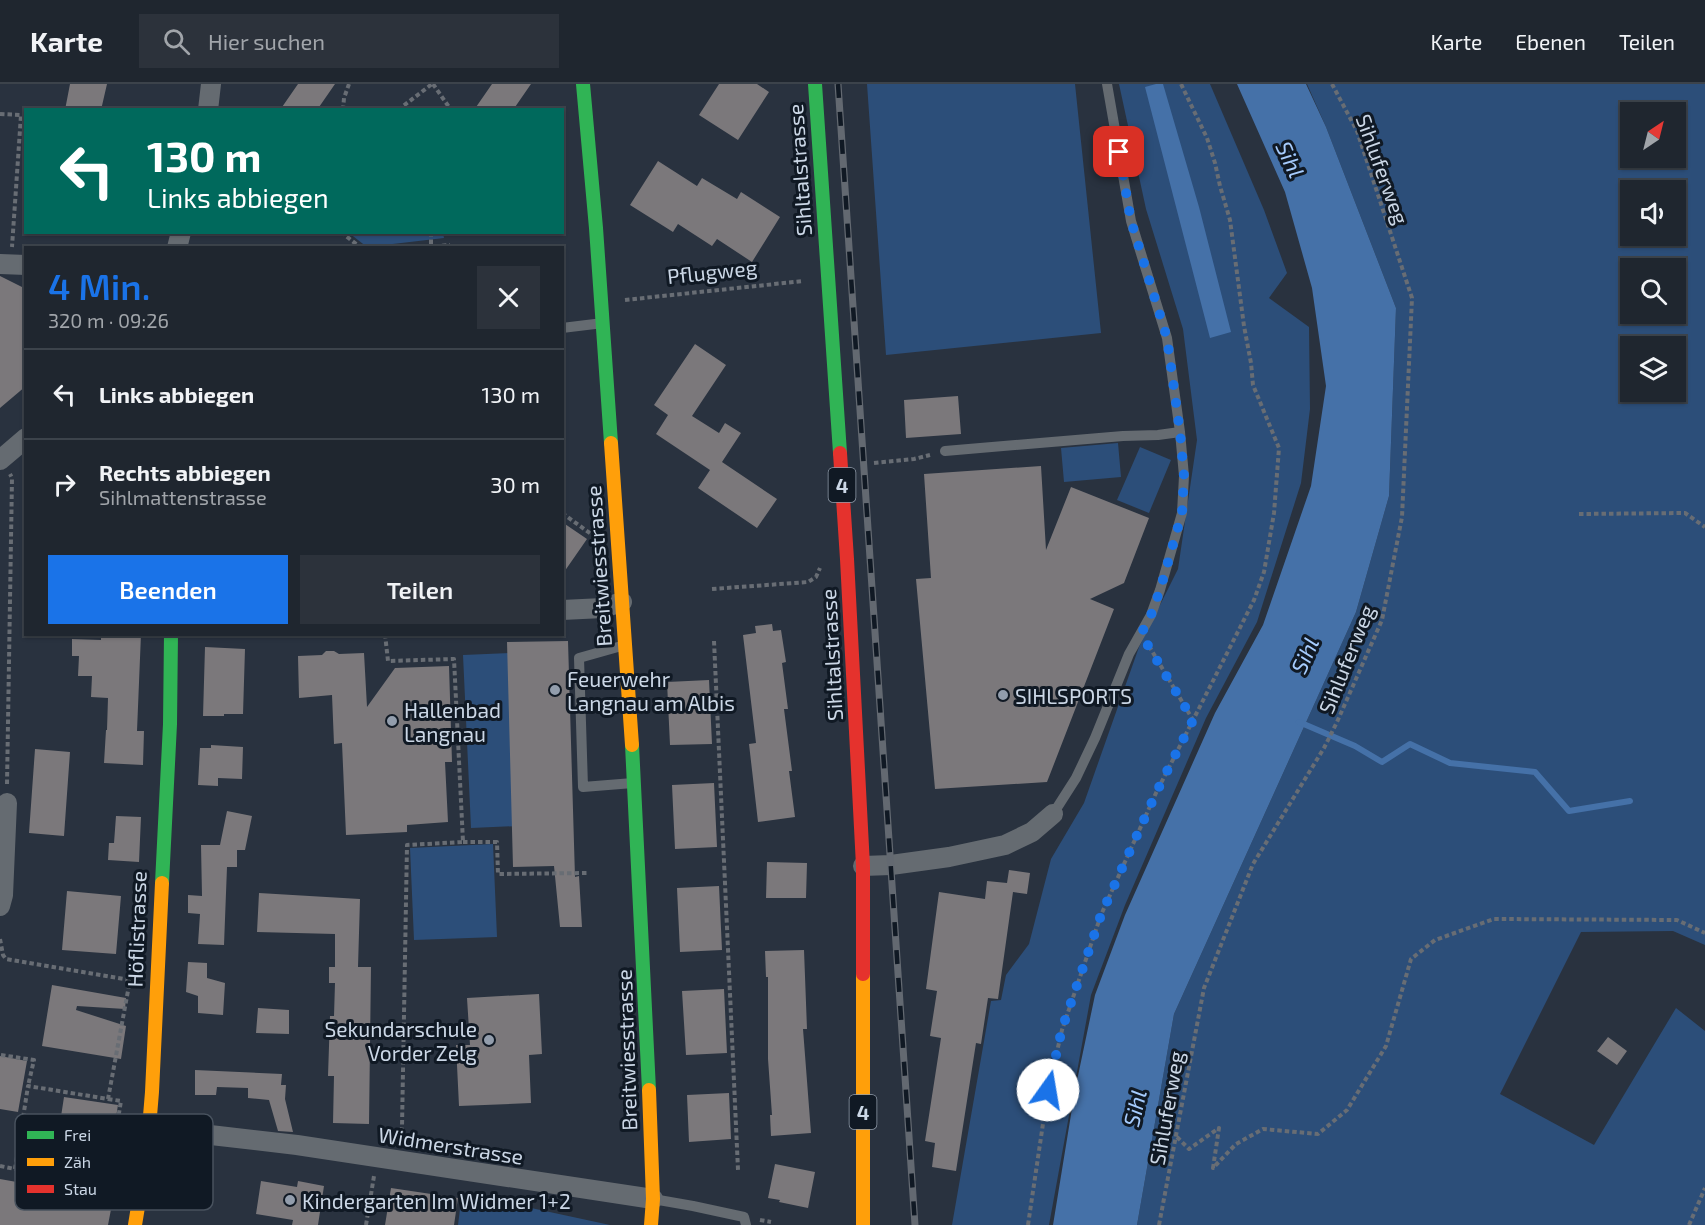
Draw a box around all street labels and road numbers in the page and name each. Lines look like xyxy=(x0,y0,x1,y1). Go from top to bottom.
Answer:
street label: Sihltalstrasse xyxy=(782,103,816,237)
street label: Sihluferweg xyxy=(1352,111,1415,228)
street label: Pflugweg xyxy=(666,254,759,288)
road number: 4 xyxy=(828,468,856,502)
street label: Breitwiesstrasse xyxy=(580,485,616,647)
street label: Sihltalstrasse xyxy=(815,588,847,722)
street label: Sihluferweg xyxy=(1313,601,1379,717)
street label: Höflistrasse xyxy=(121,870,151,988)
street label: Breitwiesstrasse xyxy=(611,969,641,1131)
street label: Sihluferweg xyxy=(1144,1049,1188,1167)
road number: 4 xyxy=(850,1095,876,1129)
street label: Widmerstrasse xyxy=(377,1121,525,1169)

